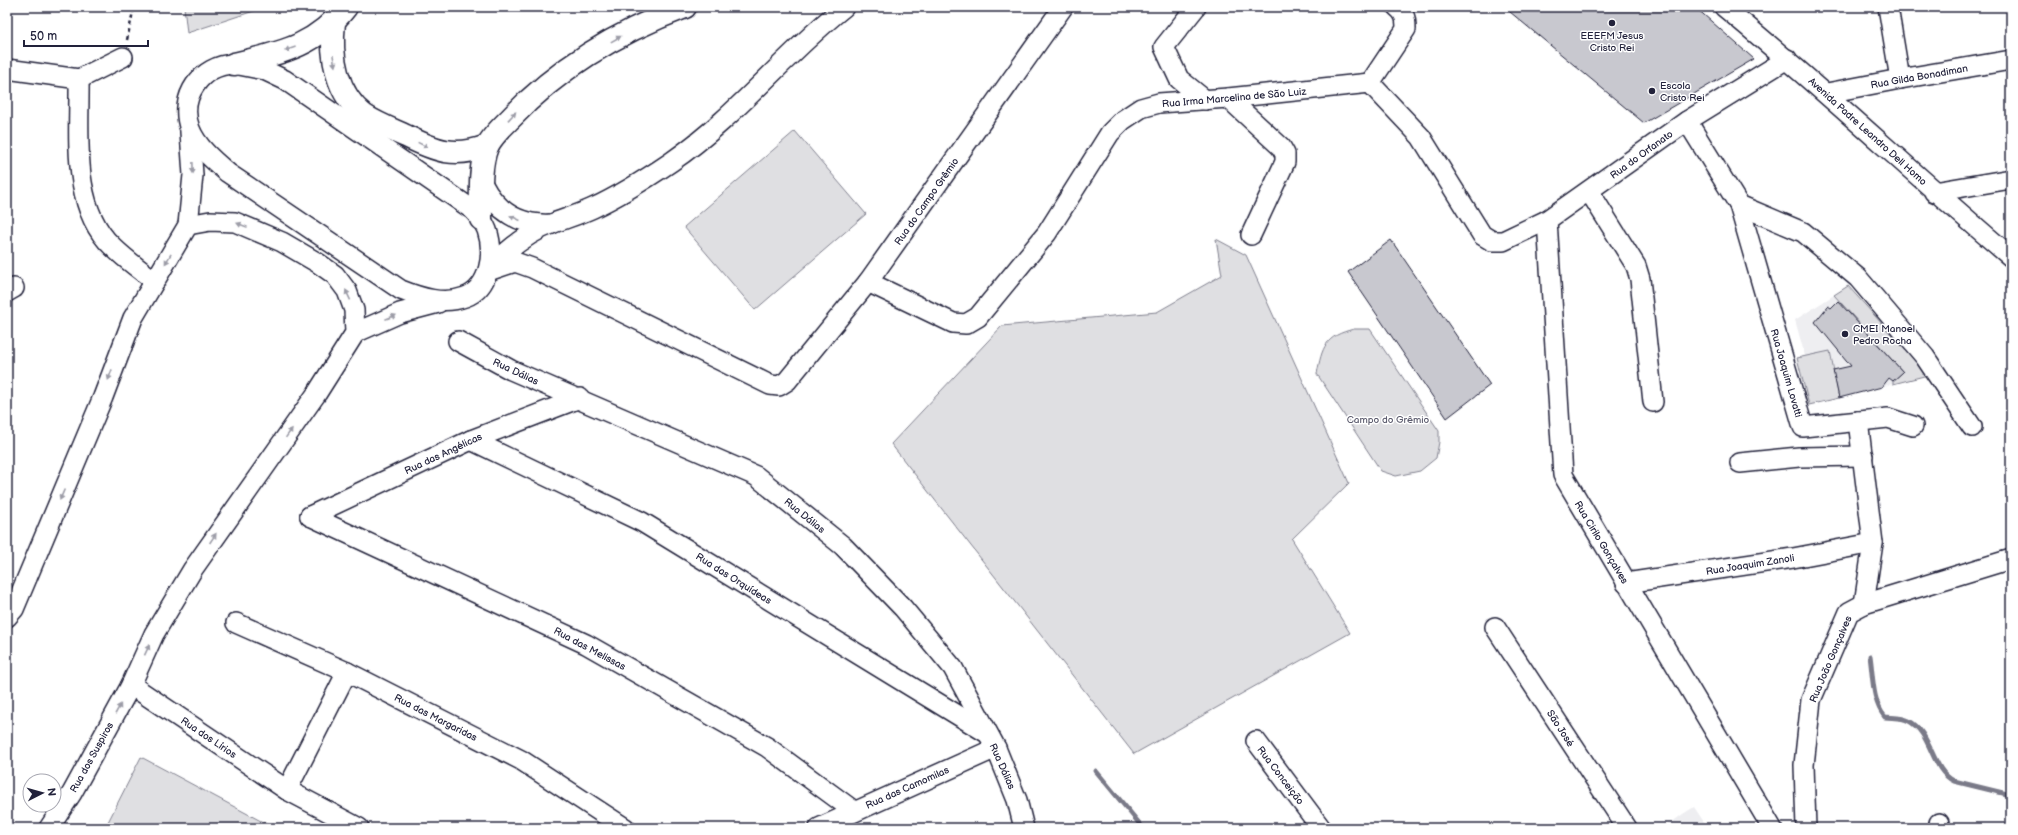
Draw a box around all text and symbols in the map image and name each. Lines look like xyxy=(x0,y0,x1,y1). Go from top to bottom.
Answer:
marker: EEEFM Jesus Cristo Rei xyxy=(1607,18,1617,28)
scale bar xyxy=(24,22,148,48)
text: 50 m xyxy=(30,29,57,44)
place label: EEEFM Jesus Cristo Rei xyxy=(1581,30,1644,54)
one-way arrow xyxy=(610,35,622,42)
one-way arrow xyxy=(283,47,295,53)
one-way arrow xyxy=(332,54,338,67)
street label: Rua Gilda Bonadiman xyxy=(1870,62,1969,91)
street label: Avenida Padre Leandro Dell Homo xyxy=(1806,75,1929,188)
place label: Escola Cristo Rei xyxy=(1660,80,1705,104)
street label: Rua Irma Marcelina de São Luiz xyxy=(1162,86,1307,110)
marker: Escola Cristo Rei xyxy=(1647,86,1657,96)
one-way arrow xyxy=(507,111,517,121)
street label: Rua do Orfanato xyxy=(1608,128,1676,182)
one-way arrow xyxy=(418,142,429,148)
street label: Rua do Campo Grêmio xyxy=(892,155,962,247)
one-way arrow xyxy=(190,162,196,175)
one-way arrow xyxy=(509,215,520,221)
one-way arrow xyxy=(236,222,248,228)
one-way arrow xyxy=(164,253,171,265)
one-way arrow xyxy=(345,290,351,301)
one-way arrow xyxy=(385,314,396,320)
place label: CMEI Manoel Pedro Rocha xyxy=(1853,323,1915,347)
street label: Rua Joaquim Lovatti xyxy=(1768,328,1804,419)
marker: CMEI Manoel Pedro Rocha xyxy=(1840,329,1850,339)
street label: Rua Dálias xyxy=(491,356,540,388)
one-way arrow xyxy=(107,369,113,381)
park label: Campo do Grêmio xyxy=(1347,414,1430,426)
one-way arrow xyxy=(285,427,293,438)
street label: Rua das Angélicas xyxy=(403,431,484,477)
one-way arrow xyxy=(58,490,64,502)
street label: Rua Dálias xyxy=(782,496,827,536)
street label: Rua Cirilo Gonçalves xyxy=(1572,499,1631,586)
one-way arrow xyxy=(209,533,217,543)
street label: Rua das Orquídeas xyxy=(693,551,774,607)
street label: Rua Joaquim Zanoli xyxy=(1705,552,1795,578)
street label: Rua João Gonçalves xyxy=(1807,614,1855,705)
street label: Rua das Melissas xyxy=(552,625,628,673)
one-way arrow xyxy=(144,644,150,655)
street label: Rua das Margaridas xyxy=(392,692,479,744)
one-way arrow xyxy=(114,703,121,715)
street label: São José xyxy=(1544,708,1576,749)
street label: Rua dos Lírios xyxy=(178,715,239,761)
street label: Rua dos Suspiros xyxy=(68,720,116,795)
street label: Rua Dálias xyxy=(987,742,1018,791)
street label: Rua Conceição xyxy=(1254,744,1306,807)
street label: Rua das Camomilas xyxy=(864,764,951,812)
north arrow xyxy=(22,773,62,813)
text: N xyxy=(45,787,58,797)

